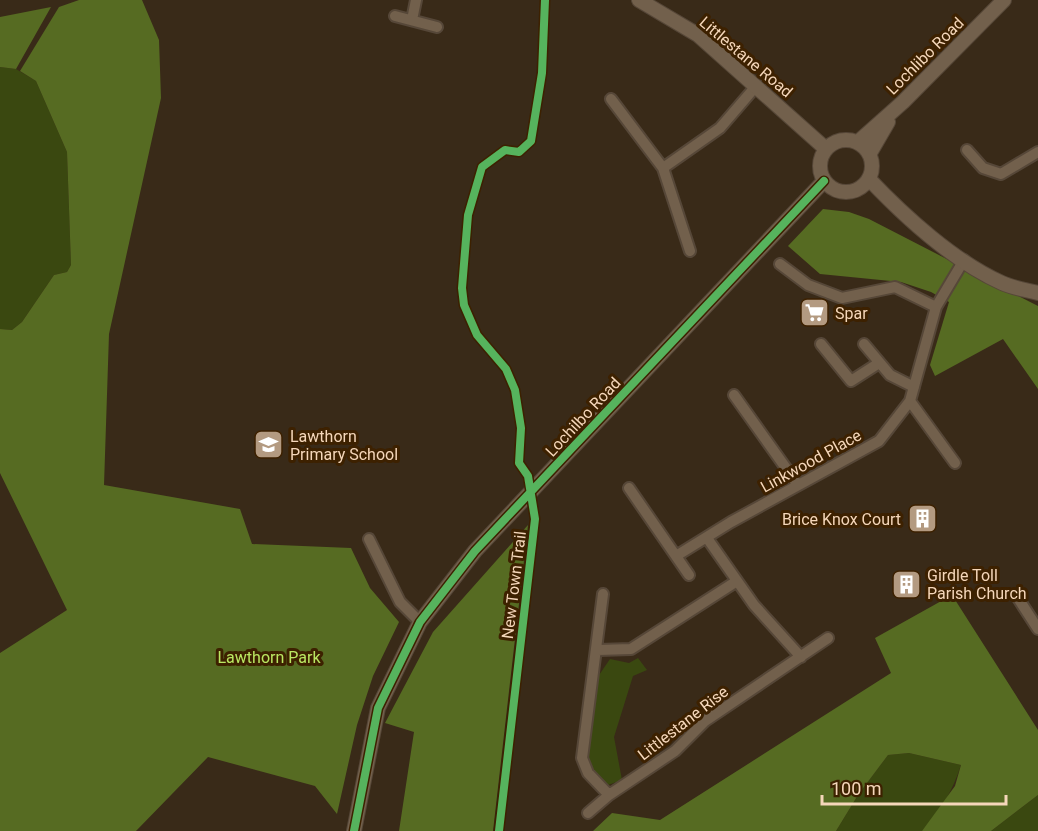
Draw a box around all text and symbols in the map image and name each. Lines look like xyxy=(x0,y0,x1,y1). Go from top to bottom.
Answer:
street label: Littlestane Road xyxy=(696,13,796,101)
street label: Lochlibo Road xyxy=(882,13,968,99)
supermarket icon: Spar xyxy=(798,297,830,329)
place label: Spar xyxy=(835,304,868,323)
street label: Lochilbo Road xyxy=(541,373,625,461)
street label: Linkwood Place xyxy=(757,425,865,497)
place label: Lawthorn Primary School xyxy=(290,427,398,464)
school or university icon: Lawthorn Primary School xyxy=(253,429,285,461)
building icon: Brice Knox Court xyxy=(906,503,938,535)
place label: Brice Knox Court xyxy=(782,510,901,529)
street label: New Town Trail xyxy=(498,530,530,640)
place label: Girdle Toll Parish Church xyxy=(927,566,1027,603)
building icon: Girdle Toll Parish Church xyxy=(890,568,922,600)
park label: Lawthorn Park xyxy=(218,648,321,667)
street label: Littlestane Rise xyxy=(634,682,732,764)
scale bar xyxy=(822,768,1006,806)
text: 100 m xyxy=(831,778,882,799)

